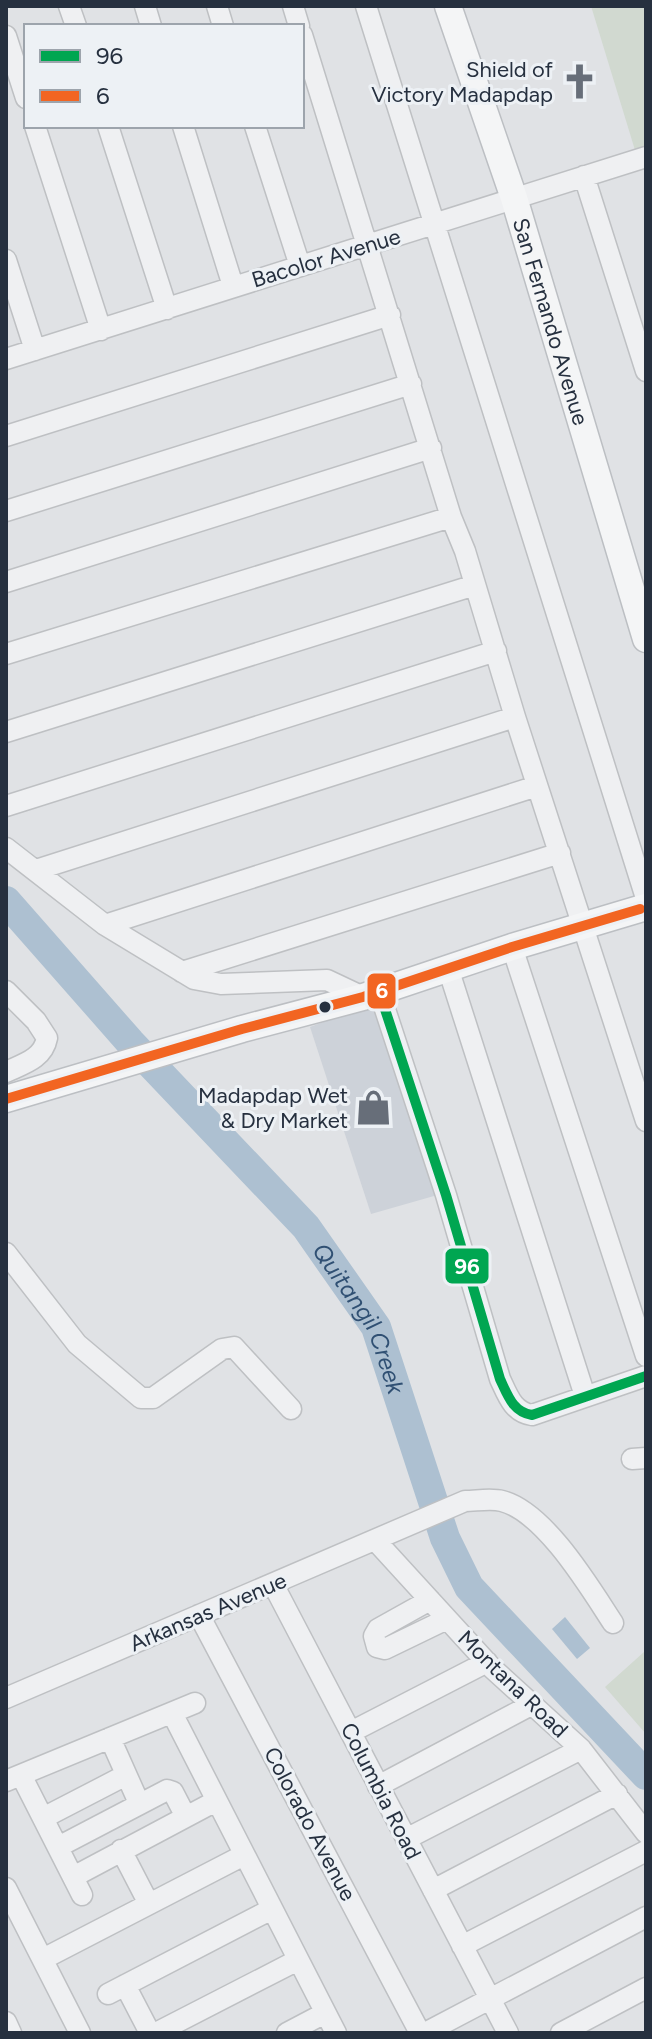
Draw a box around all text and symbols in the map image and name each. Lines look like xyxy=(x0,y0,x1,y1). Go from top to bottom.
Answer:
legend xyxy=(24,24,304,128)
text: 96 xyxy=(96,41,123,70)
place label: Shield of Victory Madapdap xyxy=(371,56,554,108)
church icon: Shield of Victory Madapdap xyxy=(560,63,598,101)
text: 6 xyxy=(96,81,110,110)
street label: San Fernando Avenue xyxy=(507,215,595,428)
street label: Bacolor Avenue xyxy=(248,223,404,293)
line badge: 6 xyxy=(366,972,397,1010)
text: 6 xyxy=(376,977,389,1004)
unlabelled marker xyxy=(317,999,333,1015)
place label: Madapdap Wet & Dry Market xyxy=(198,1082,348,1134)
shop icon: Madapdap Wet & Dry Market xyxy=(355,1089,393,1127)
water label: Quitangil Creek xyxy=(307,1237,412,1399)
line badge: 96 xyxy=(444,1247,490,1285)
text: 96 xyxy=(454,1253,480,1280)
street label: Arkansas Avenue xyxy=(125,1567,291,1657)
street label: Montana Road xyxy=(452,1625,574,1743)
street label: Columbia Road xyxy=(335,1718,427,1864)
street label: Colorado Avenue xyxy=(258,1742,362,1906)

